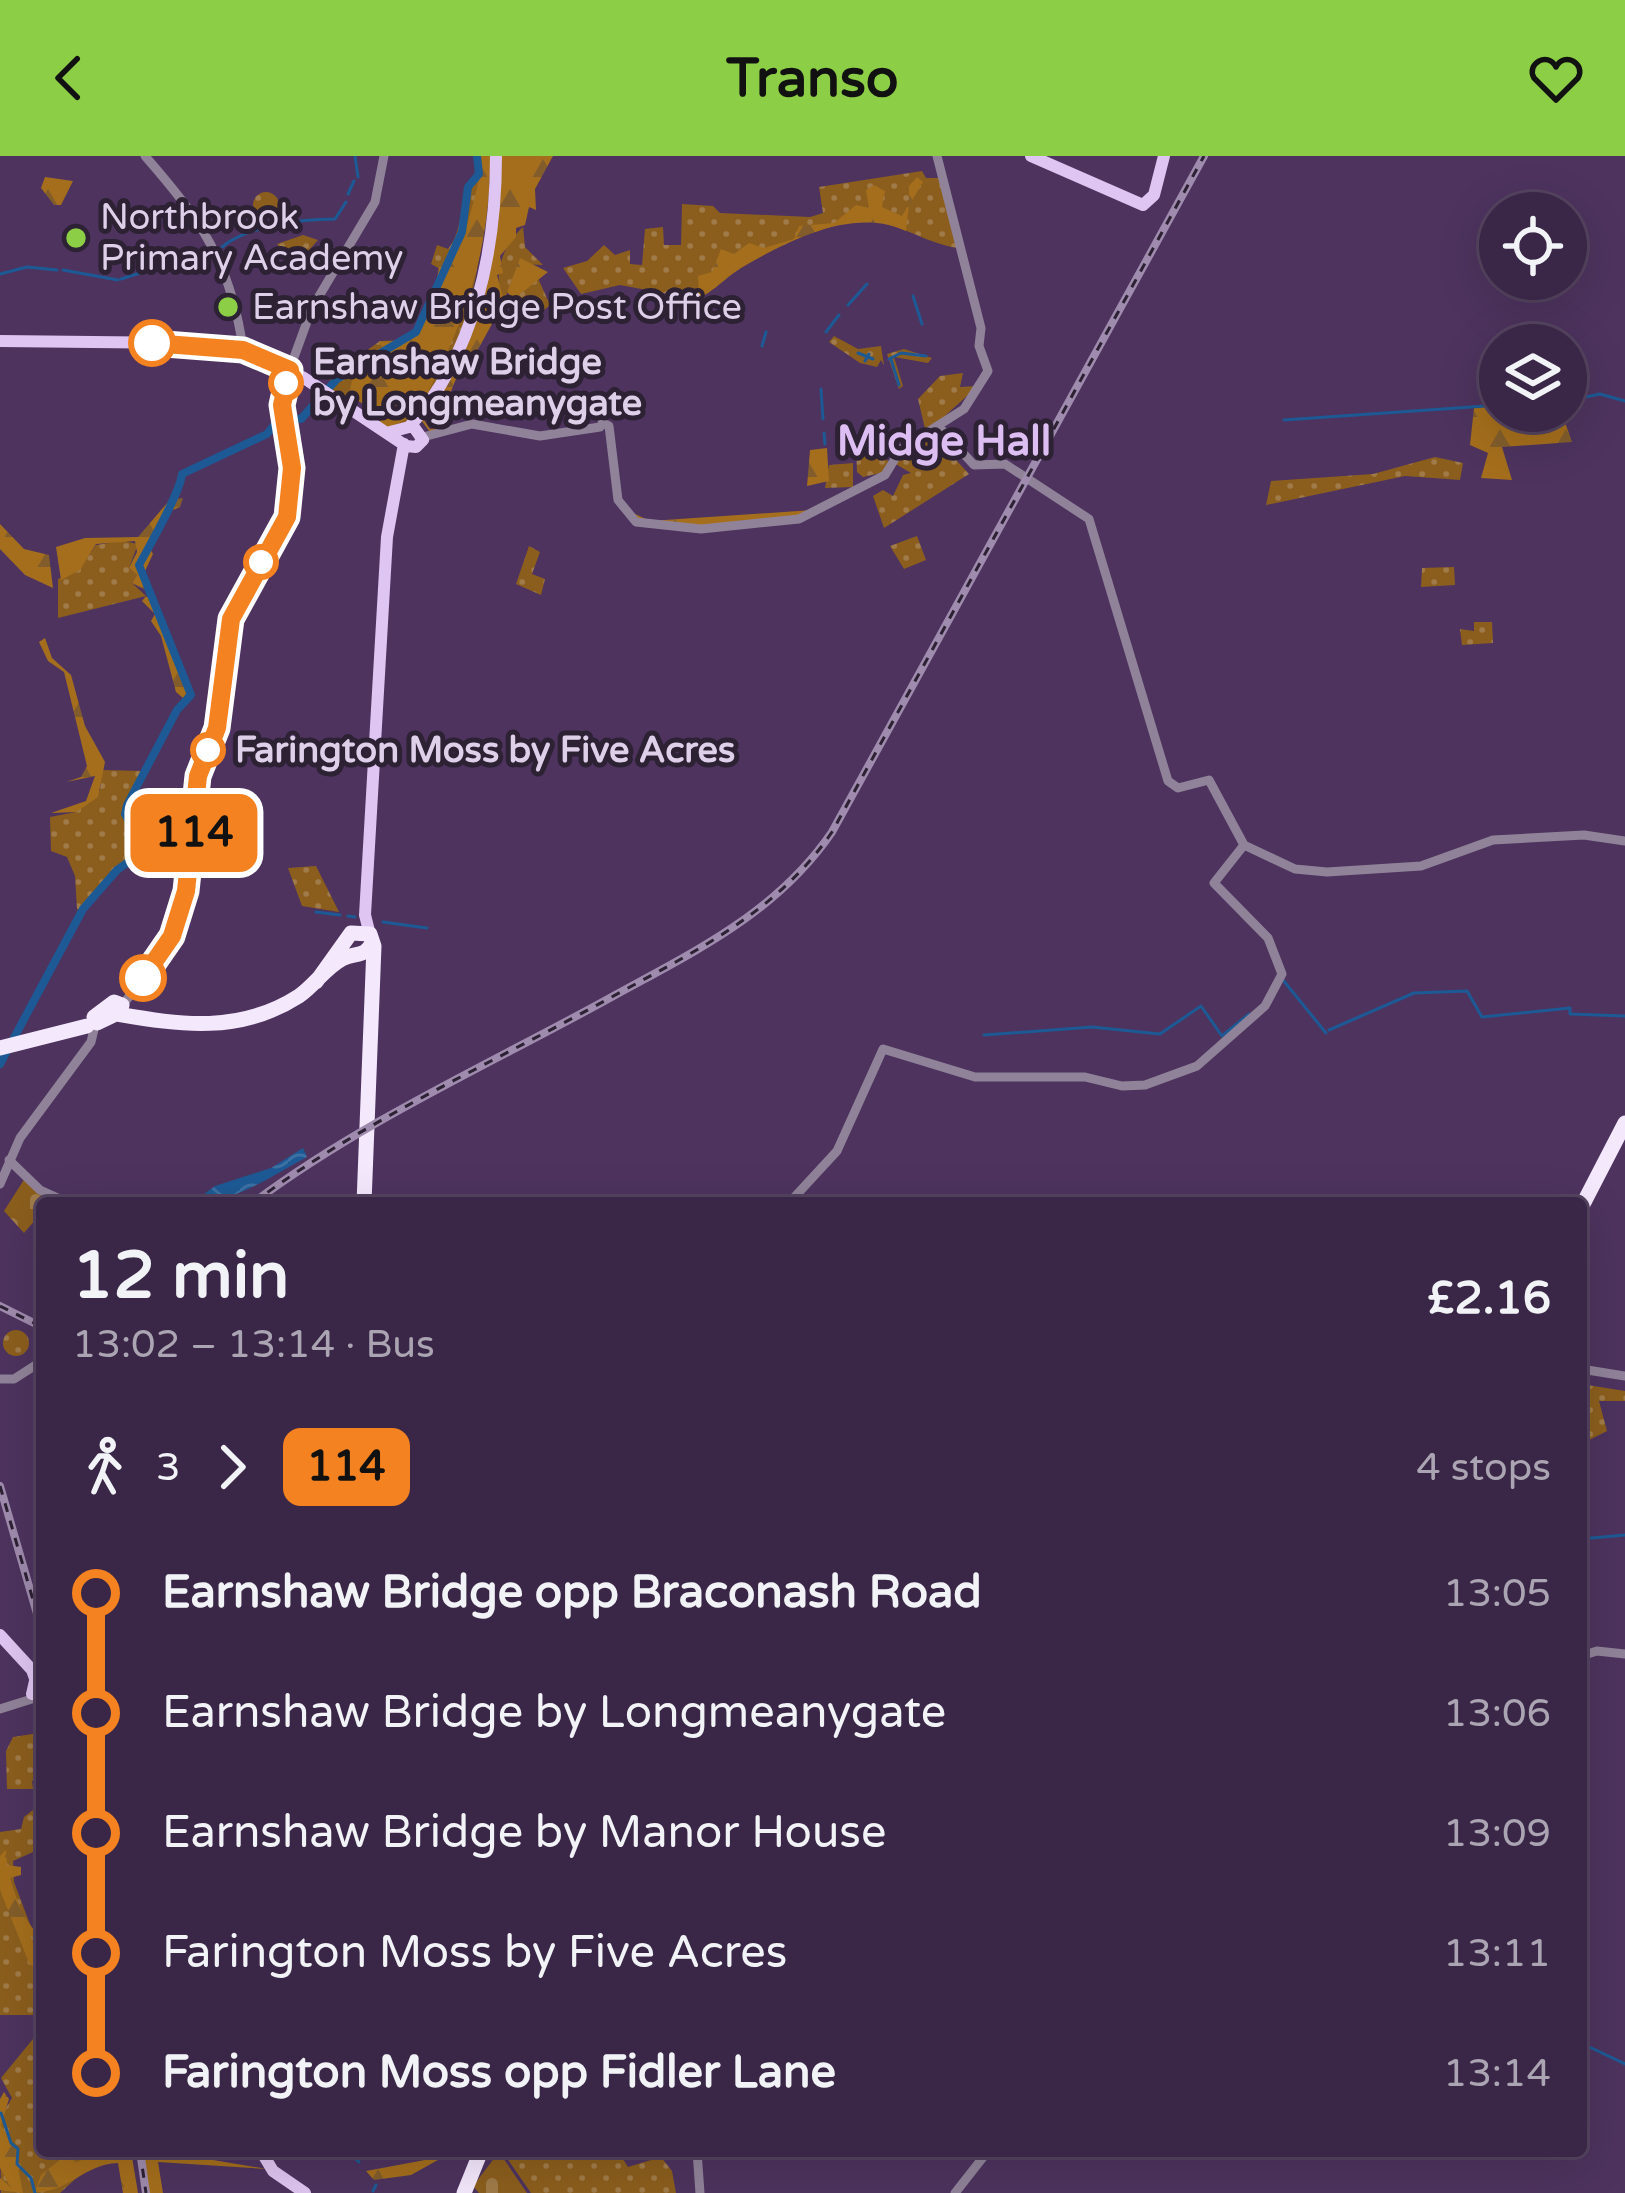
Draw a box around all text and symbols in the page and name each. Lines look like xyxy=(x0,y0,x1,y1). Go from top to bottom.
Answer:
icon: back xyxy=(36,45,102,111)
icon: heart xyxy=(1523,45,1589,111)
text: Transo xyxy=(726,46,899,111)
map controls xyxy=(1479,192,1587,432)
button: locate xyxy=(1479,192,1587,300)
place label: Northbrook Primary Academy xyxy=(100,196,403,280)
marker: Northbrook Primary Academy xyxy=(63,225,89,251)
place label: Earnshaw Bridge Post Office xyxy=(252,286,742,329)
marker: Earnshaw Bridge Post Office xyxy=(215,294,241,320)
unlabelled marker xyxy=(130,321,174,365)
button: layers xyxy=(1479,324,1587,432)
place label: Earnshaw Bridge by Longmeanygate xyxy=(313,341,642,425)
marker: Earnshaw Bridge by Longmeanygate xyxy=(270,367,302,399)
district label: Midge Hall xyxy=(837,416,1051,467)
unlabelled marker xyxy=(245,546,277,578)
place label: Farington Moss by Five Acres xyxy=(235,729,735,772)
marker: Farington Moss by Five Acres xyxy=(192,734,224,766)
line badge: 114 xyxy=(125,794,263,872)
text: 114 xyxy=(154,807,234,858)
unlabelled marker xyxy=(121,956,165,1000)
text: 12 min xyxy=(72,1236,289,1316)
text: £2.16 xyxy=(1427,1272,1551,1326)
text: 13:02 – 13:14 · Bus xyxy=(72,1321,435,1368)
icon: walk xyxy=(72,1434,138,1500)
icon: forward xyxy=(199,1434,265,1500)
text: 114 xyxy=(307,1441,386,1492)
text: 3 xyxy=(156,1444,181,1491)
text: 4 stops xyxy=(1416,1444,1551,1491)
text: Earnshaw Bridge opp Braconash Road xyxy=(162,1566,982,1620)
text: 13:05 xyxy=(1443,1570,1551,1617)
text: Earnshaw Bridge by Longmeanygate xyxy=(162,1686,946,1740)
text: 13:06 xyxy=(1443,1690,1551,1737)
text: Earnshaw Bridge by Manor House xyxy=(162,1806,886,1860)
text: 13:09 xyxy=(1443,1810,1551,1857)
text: Farington Moss by Five Acres xyxy=(162,1926,787,1980)
text: 13:11 xyxy=(1443,1930,1551,1977)
text: Farington Moss opp Fidler Lane xyxy=(162,2046,836,2100)
text: 13:14 xyxy=(1443,2050,1551,2097)

